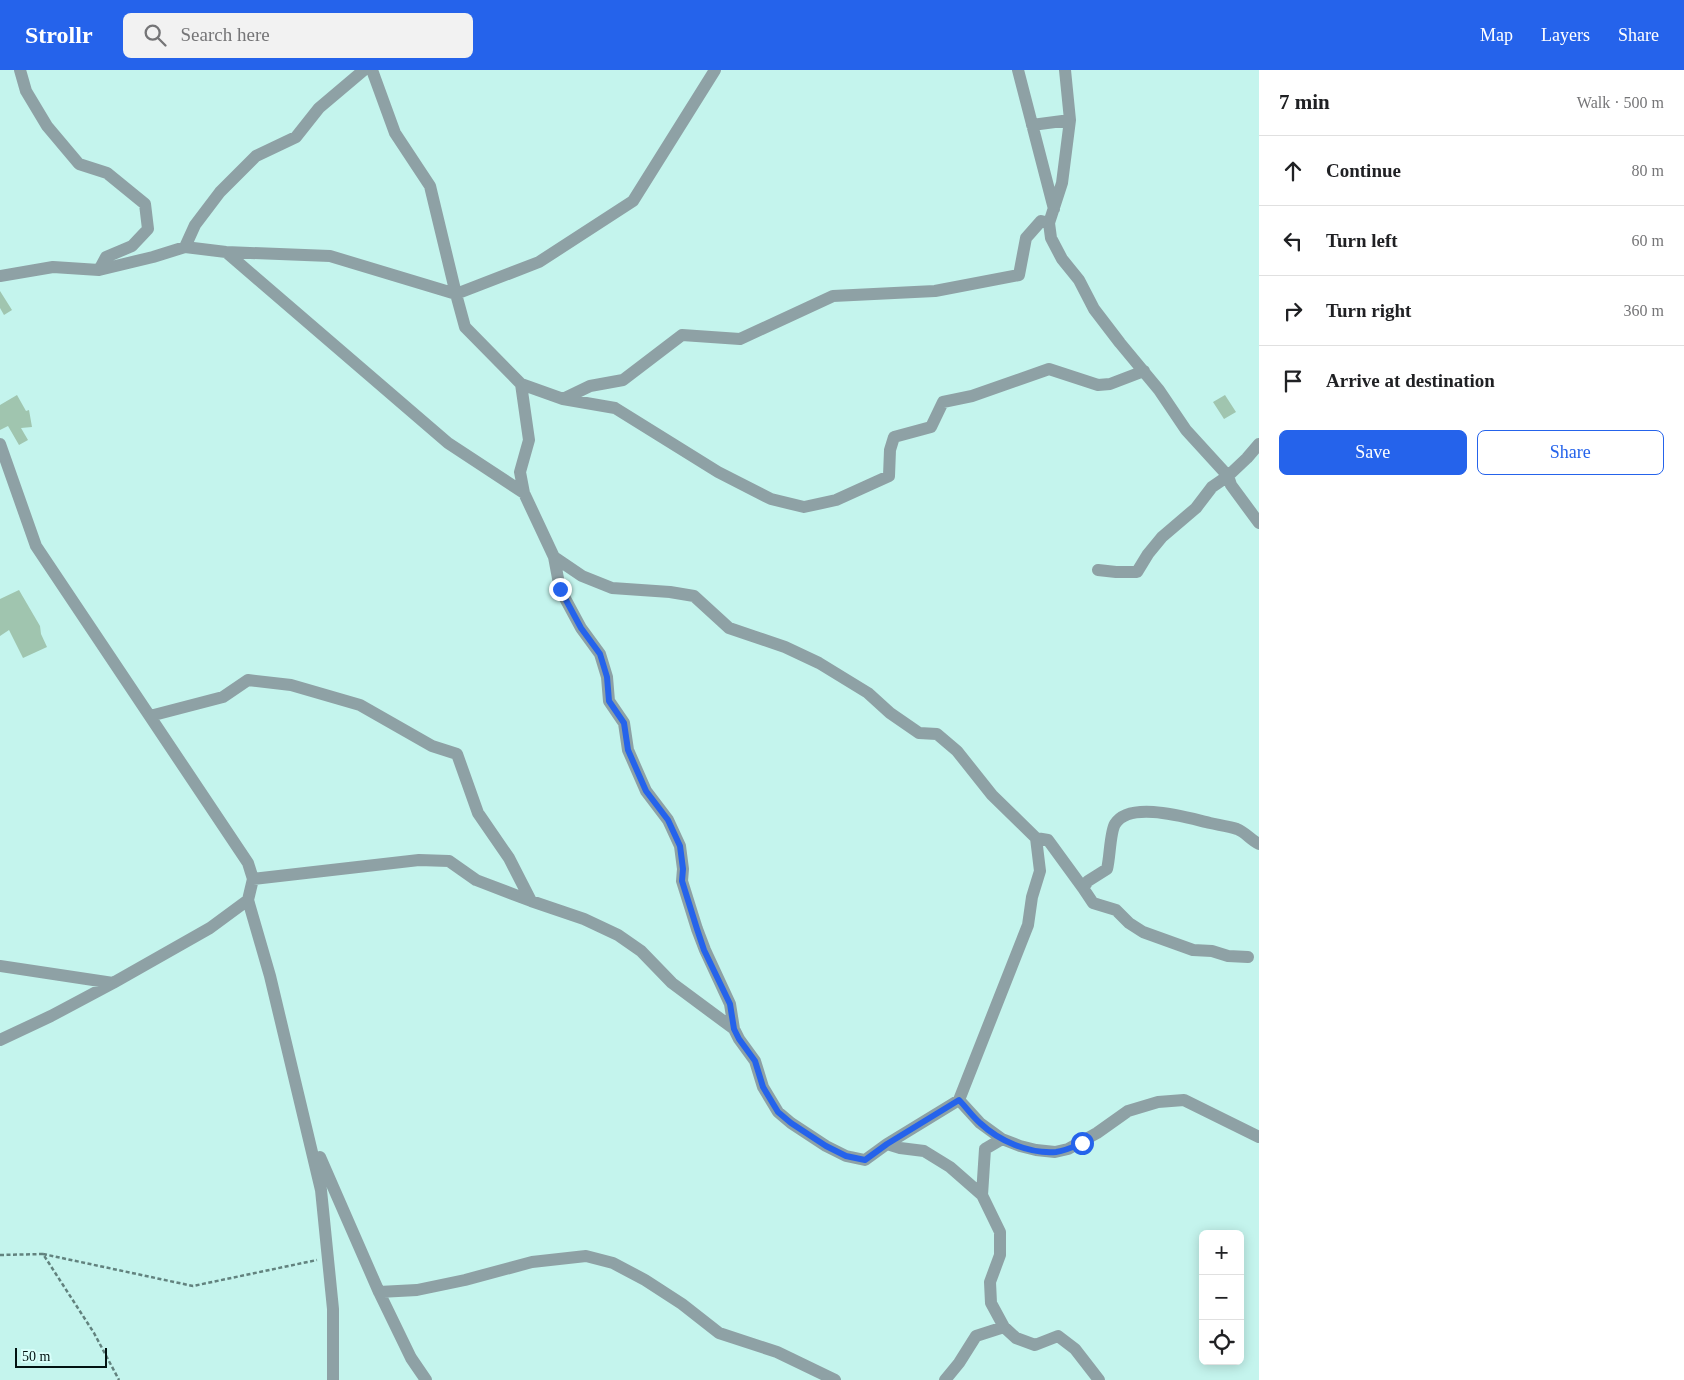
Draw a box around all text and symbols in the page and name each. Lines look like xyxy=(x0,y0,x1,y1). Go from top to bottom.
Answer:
search box xyxy=(123,13,473,58)
icon: search xyxy=(141,21,169,49)
text: Strollr xyxy=(25,22,93,48)
text: Search here xyxy=(181,24,270,45)
text: Map xyxy=(1480,25,1513,45)
text: Layers xyxy=(1541,25,1590,45)
text: Share xyxy=(1618,25,1659,45)
text: 7 min xyxy=(1279,90,1330,114)
text: Walk · 500 m xyxy=(1577,94,1664,111)
icon: ahead xyxy=(1279,157,1307,185)
text: Continue xyxy=(1326,160,1401,181)
text: 80 m xyxy=(1632,162,1664,179)
icon: left xyxy=(1279,227,1307,255)
text: Turn left xyxy=(1326,230,1398,251)
text: 60 m xyxy=(1632,232,1664,249)
icon: right xyxy=(1279,297,1307,325)
text: Turn right xyxy=(1326,300,1411,321)
text: 360 m xyxy=(1624,302,1664,319)
icon: arrive xyxy=(1279,367,1307,395)
text: Arrive at destination xyxy=(1326,370,1495,391)
button: Save xyxy=(1279,430,1467,475)
button: Share xyxy=(1477,430,1664,475)
route end xyxy=(549,578,572,601)
route start xyxy=(1071,1132,1094,1155)
map controls xyxy=(1199,1230,1244,1365)
button: + xyxy=(1199,1230,1244,1275)
button: − xyxy=(1199,1275,1244,1320)
button: locate xyxy=(1199,1320,1244,1365)
scale bar xyxy=(15,1345,108,1368)
text: 50 m xyxy=(22,1349,50,1364)

